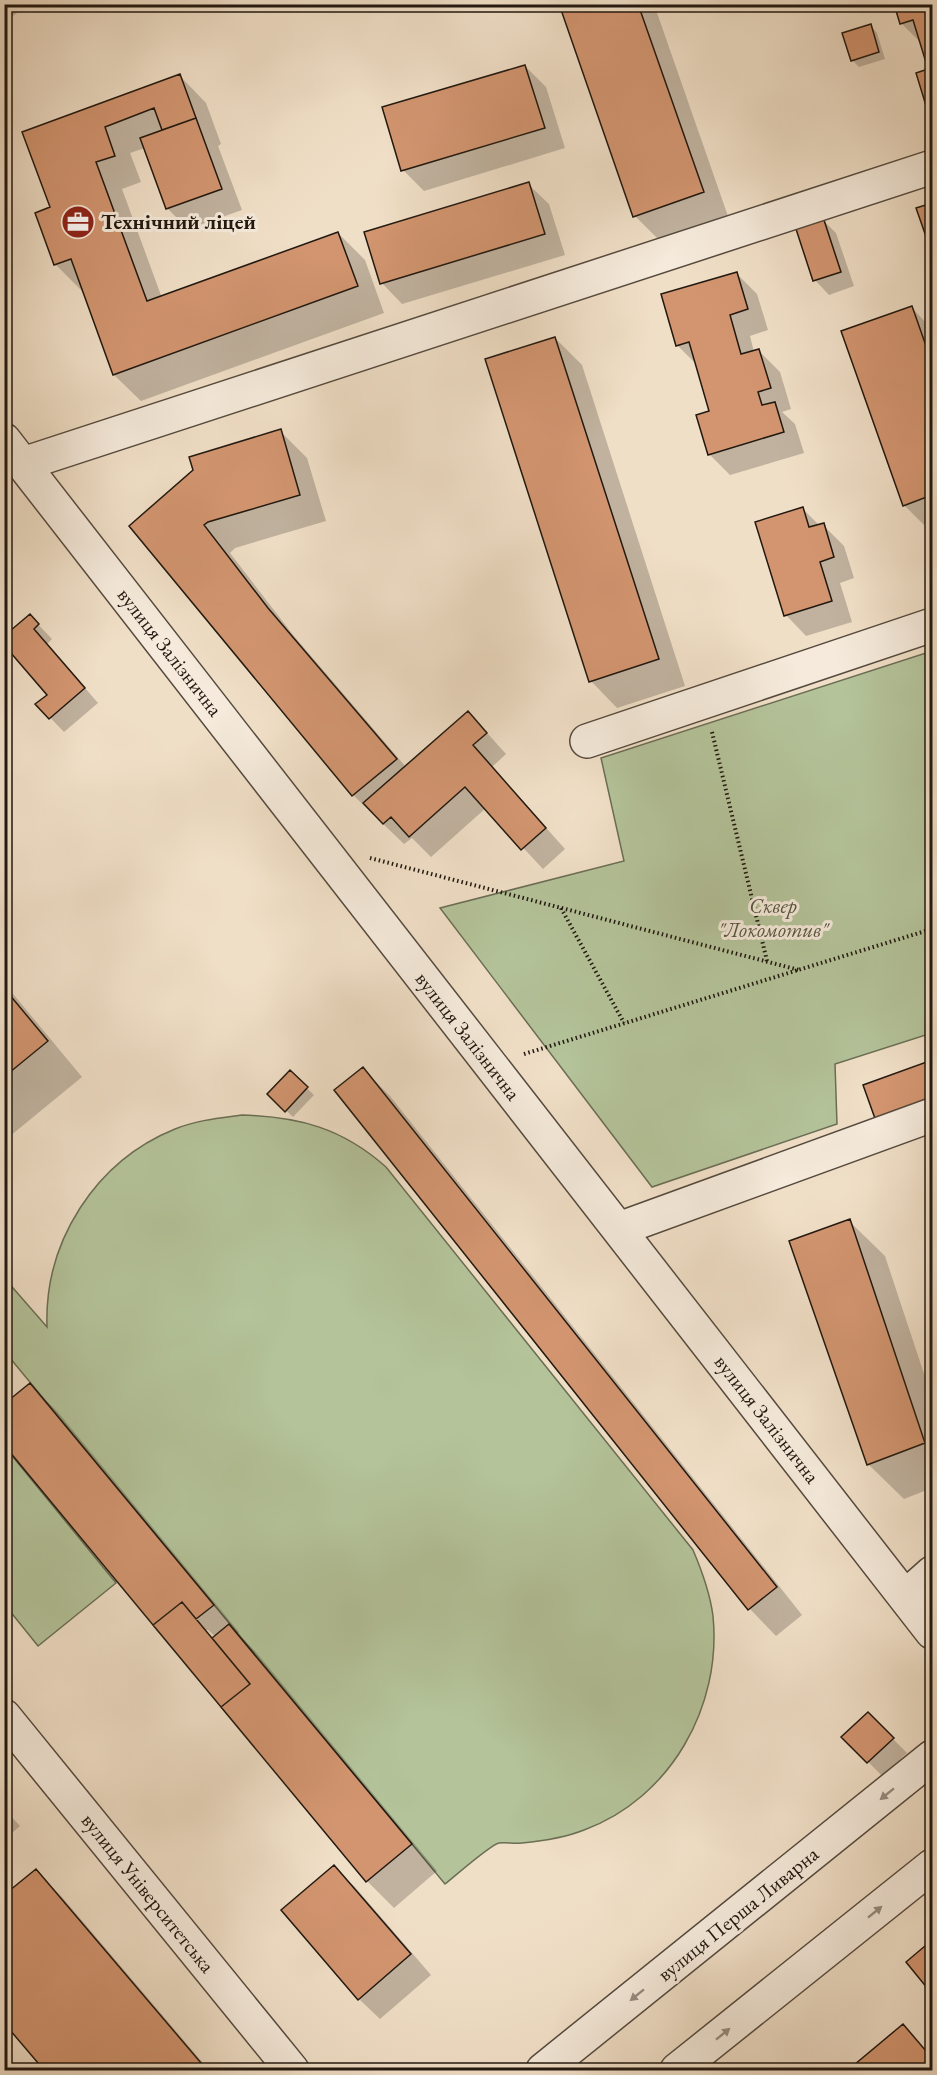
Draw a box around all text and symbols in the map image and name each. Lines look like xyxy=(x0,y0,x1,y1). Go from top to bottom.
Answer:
office icon: Технічний ліцей xyxy=(60,204,96,240)
place label: Технічний ліцей xyxy=(101,208,256,235)
street label: вулиця Залізнична xyxy=(112,582,229,722)
park label: Сквер "Локомотив" xyxy=(718,892,830,943)
street label: вулиця Залізнична xyxy=(410,966,527,1106)
street label: вулиця Залізнична xyxy=(709,1349,826,1489)
one-way arrow xyxy=(880,1787,895,1800)
street label: вулиця Університетська xyxy=(76,1807,221,1978)
street label: вулиця Перша Ливарна xyxy=(651,1840,824,1987)
one-way arrow xyxy=(868,1906,883,1919)
one-way arrow xyxy=(629,1988,644,2001)
one-way arrow xyxy=(715,2027,731,2040)

